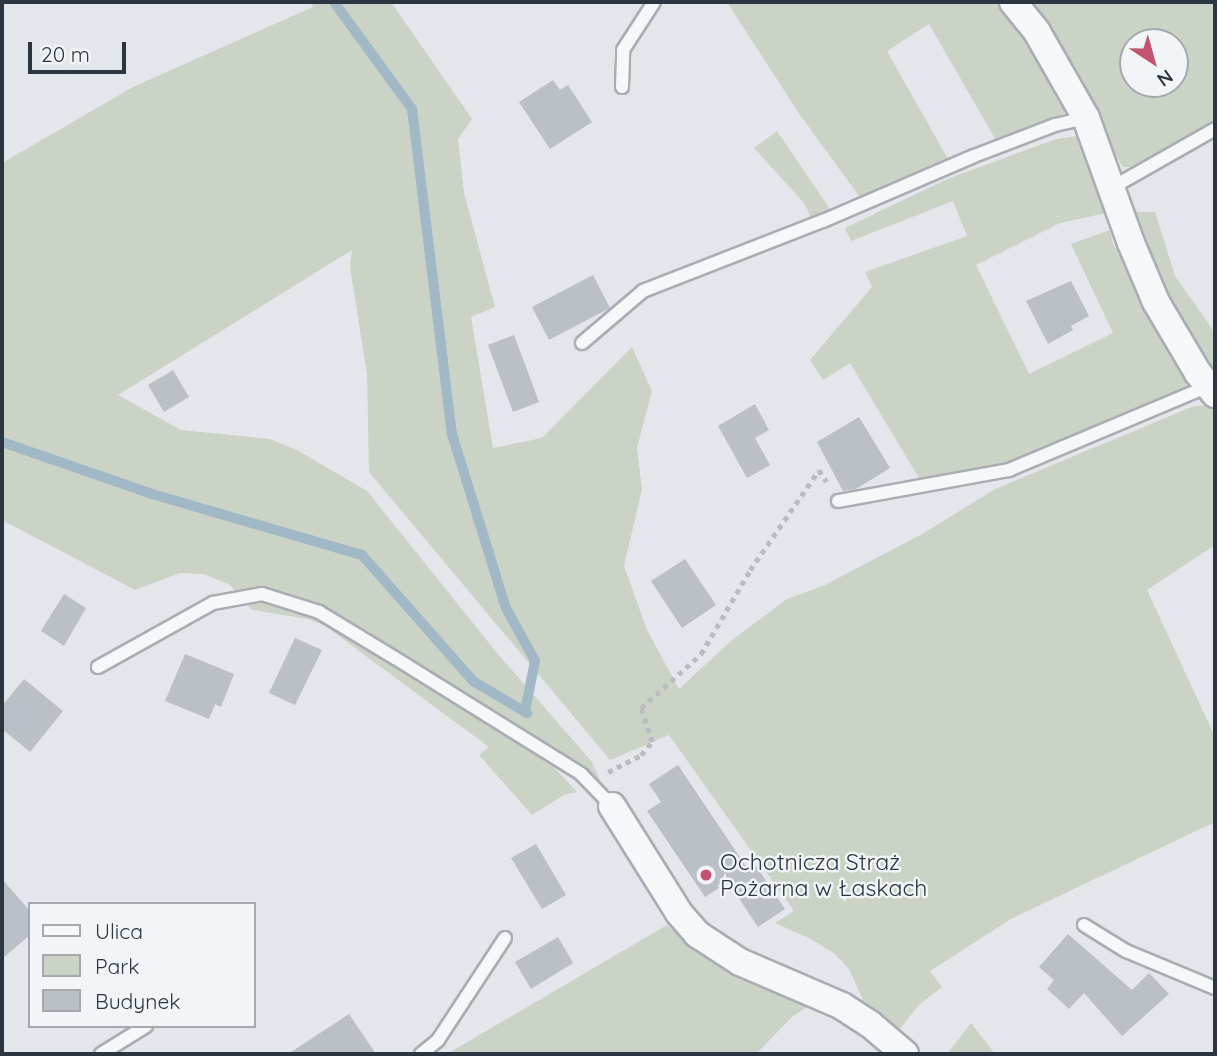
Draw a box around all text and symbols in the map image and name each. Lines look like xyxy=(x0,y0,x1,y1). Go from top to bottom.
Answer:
scale bar xyxy=(32,28,130,72)
north arrow xyxy=(1119,28,1189,98)
text: 20 m xyxy=(41,41,90,67)
text: N xyxy=(1152,65,1178,92)
place label: Ochotnicza Straż Pożarna w Łaskach xyxy=(720,848,927,902)
marker: Ochotnicza Straż Pożarna w Łaskach xyxy=(698,867,714,883)
legend xyxy=(28,902,256,1028)
text: Ulica xyxy=(95,918,143,944)
text: Park xyxy=(95,953,139,979)
text: Budynek xyxy=(95,988,181,1014)

